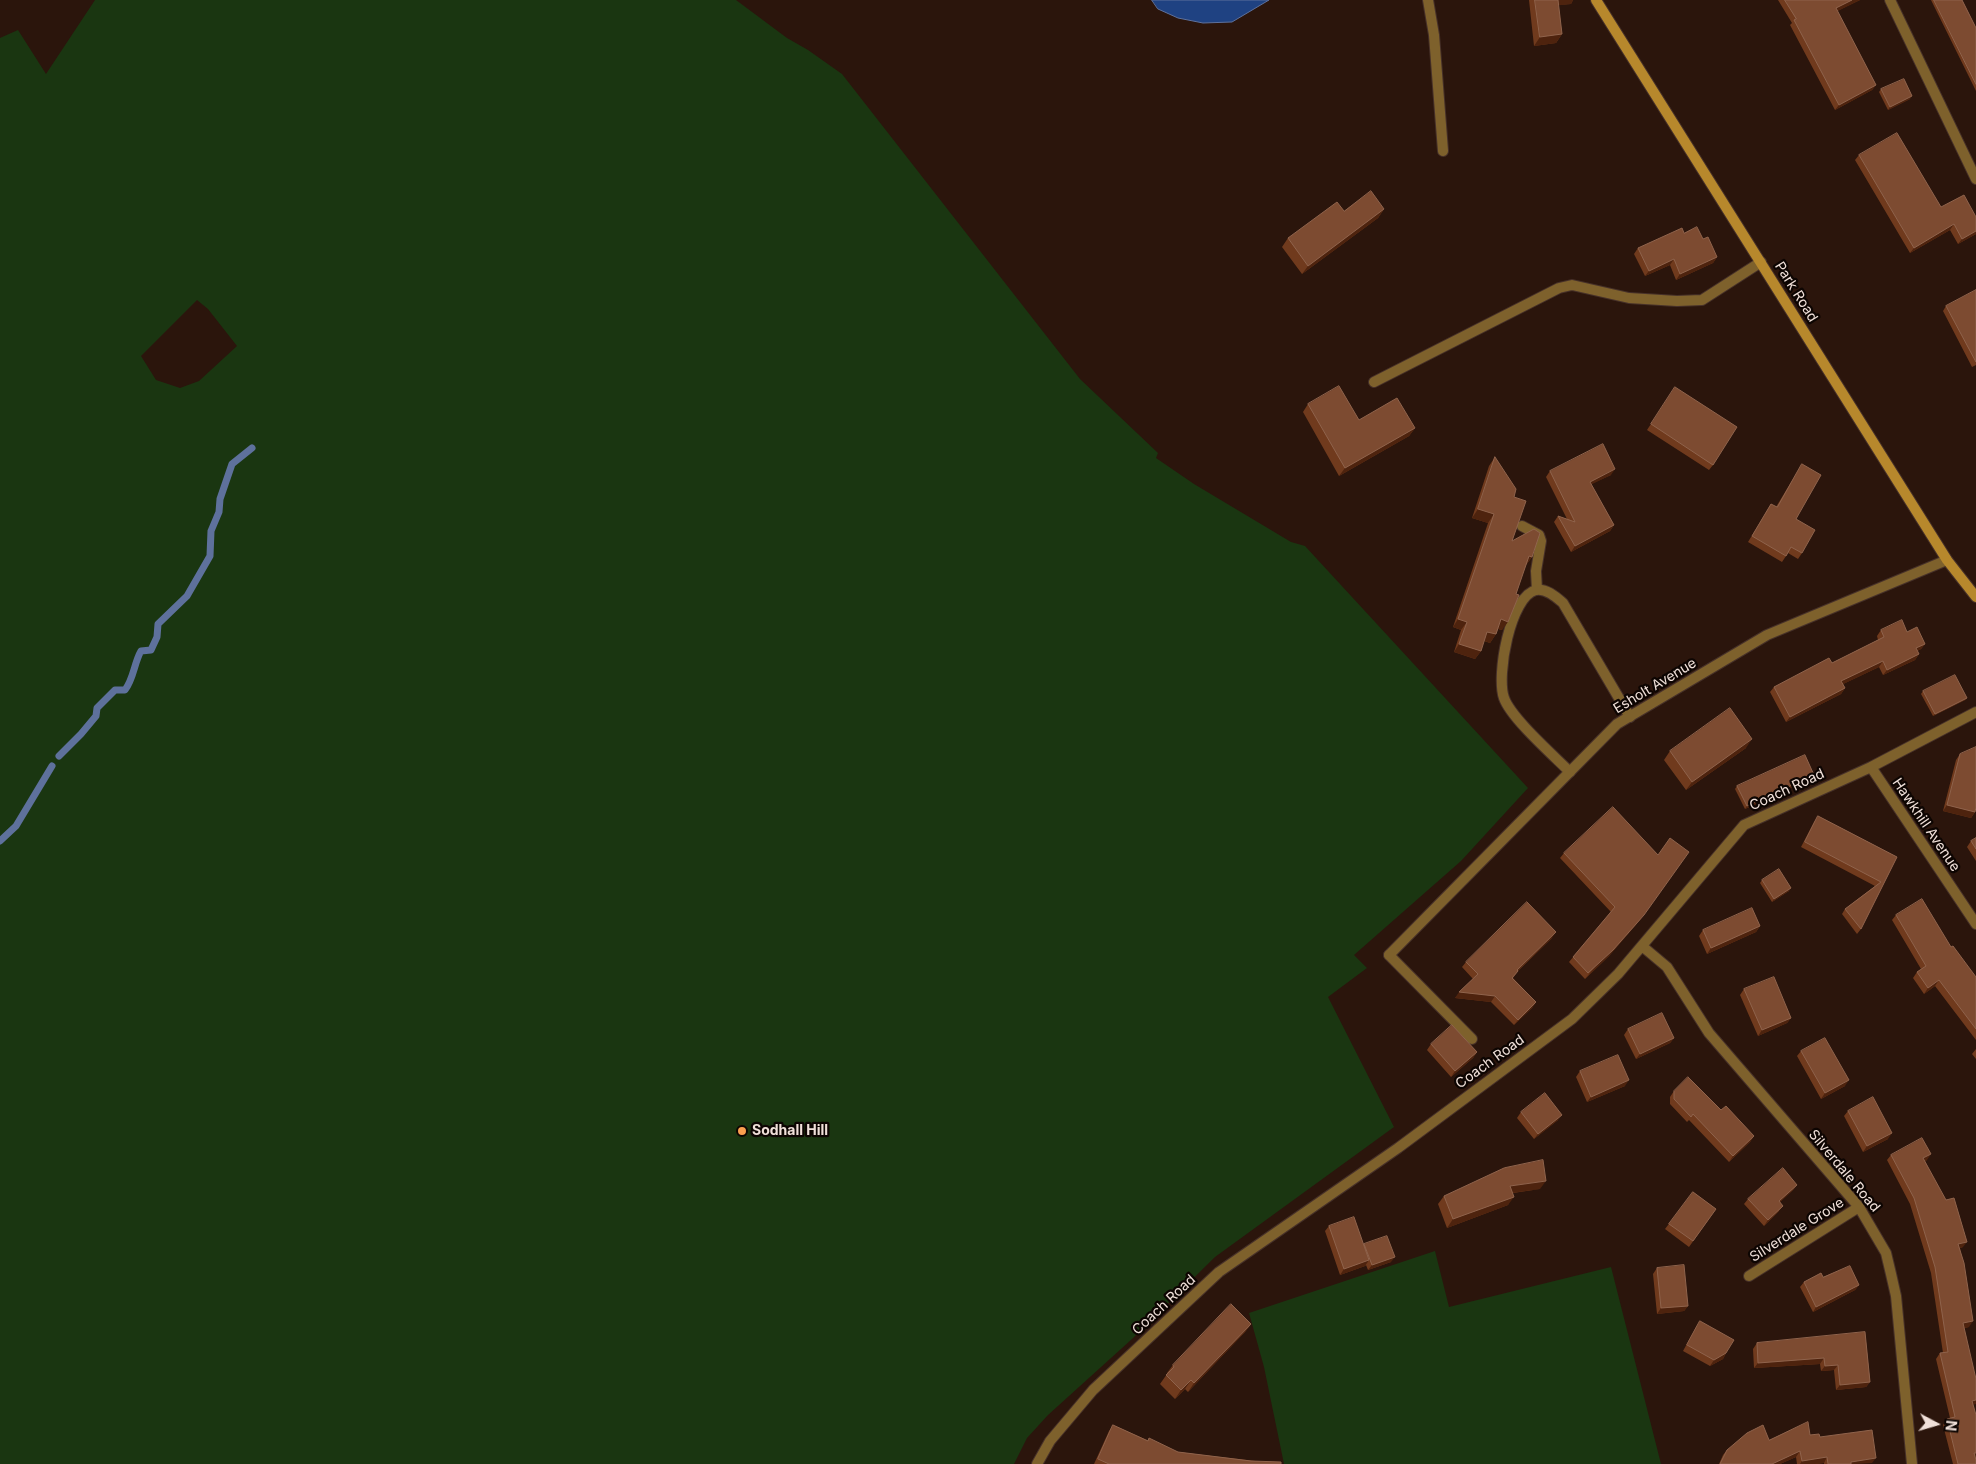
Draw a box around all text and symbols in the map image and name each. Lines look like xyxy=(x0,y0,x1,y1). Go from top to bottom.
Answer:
street label: Park Road xyxy=(1771,259,1821,325)
street label: Esholt Avenue xyxy=(1610,655,1700,717)
street label: Coach Road xyxy=(1747,765,1827,815)
street label: Hawkhill Avenue xyxy=(1889,775,1963,875)
street label: Coach Road xyxy=(1452,1032,1528,1092)
place label: Sodhall Hill xyxy=(752,1123,828,1139)
marker: Sodhall Hill xyxy=(736,1125,748,1137)
street label: Silverdale Road xyxy=(1805,1126,1883,1216)
street label: Silverdale Grove xyxy=(1747,1194,1847,1266)
street label: Coach Road xyxy=(1129,1271,1199,1339)
north arrow xyxy=(1911,1399,1961,1449)
text: N xyxy=(1942,1419,1960,1432)

